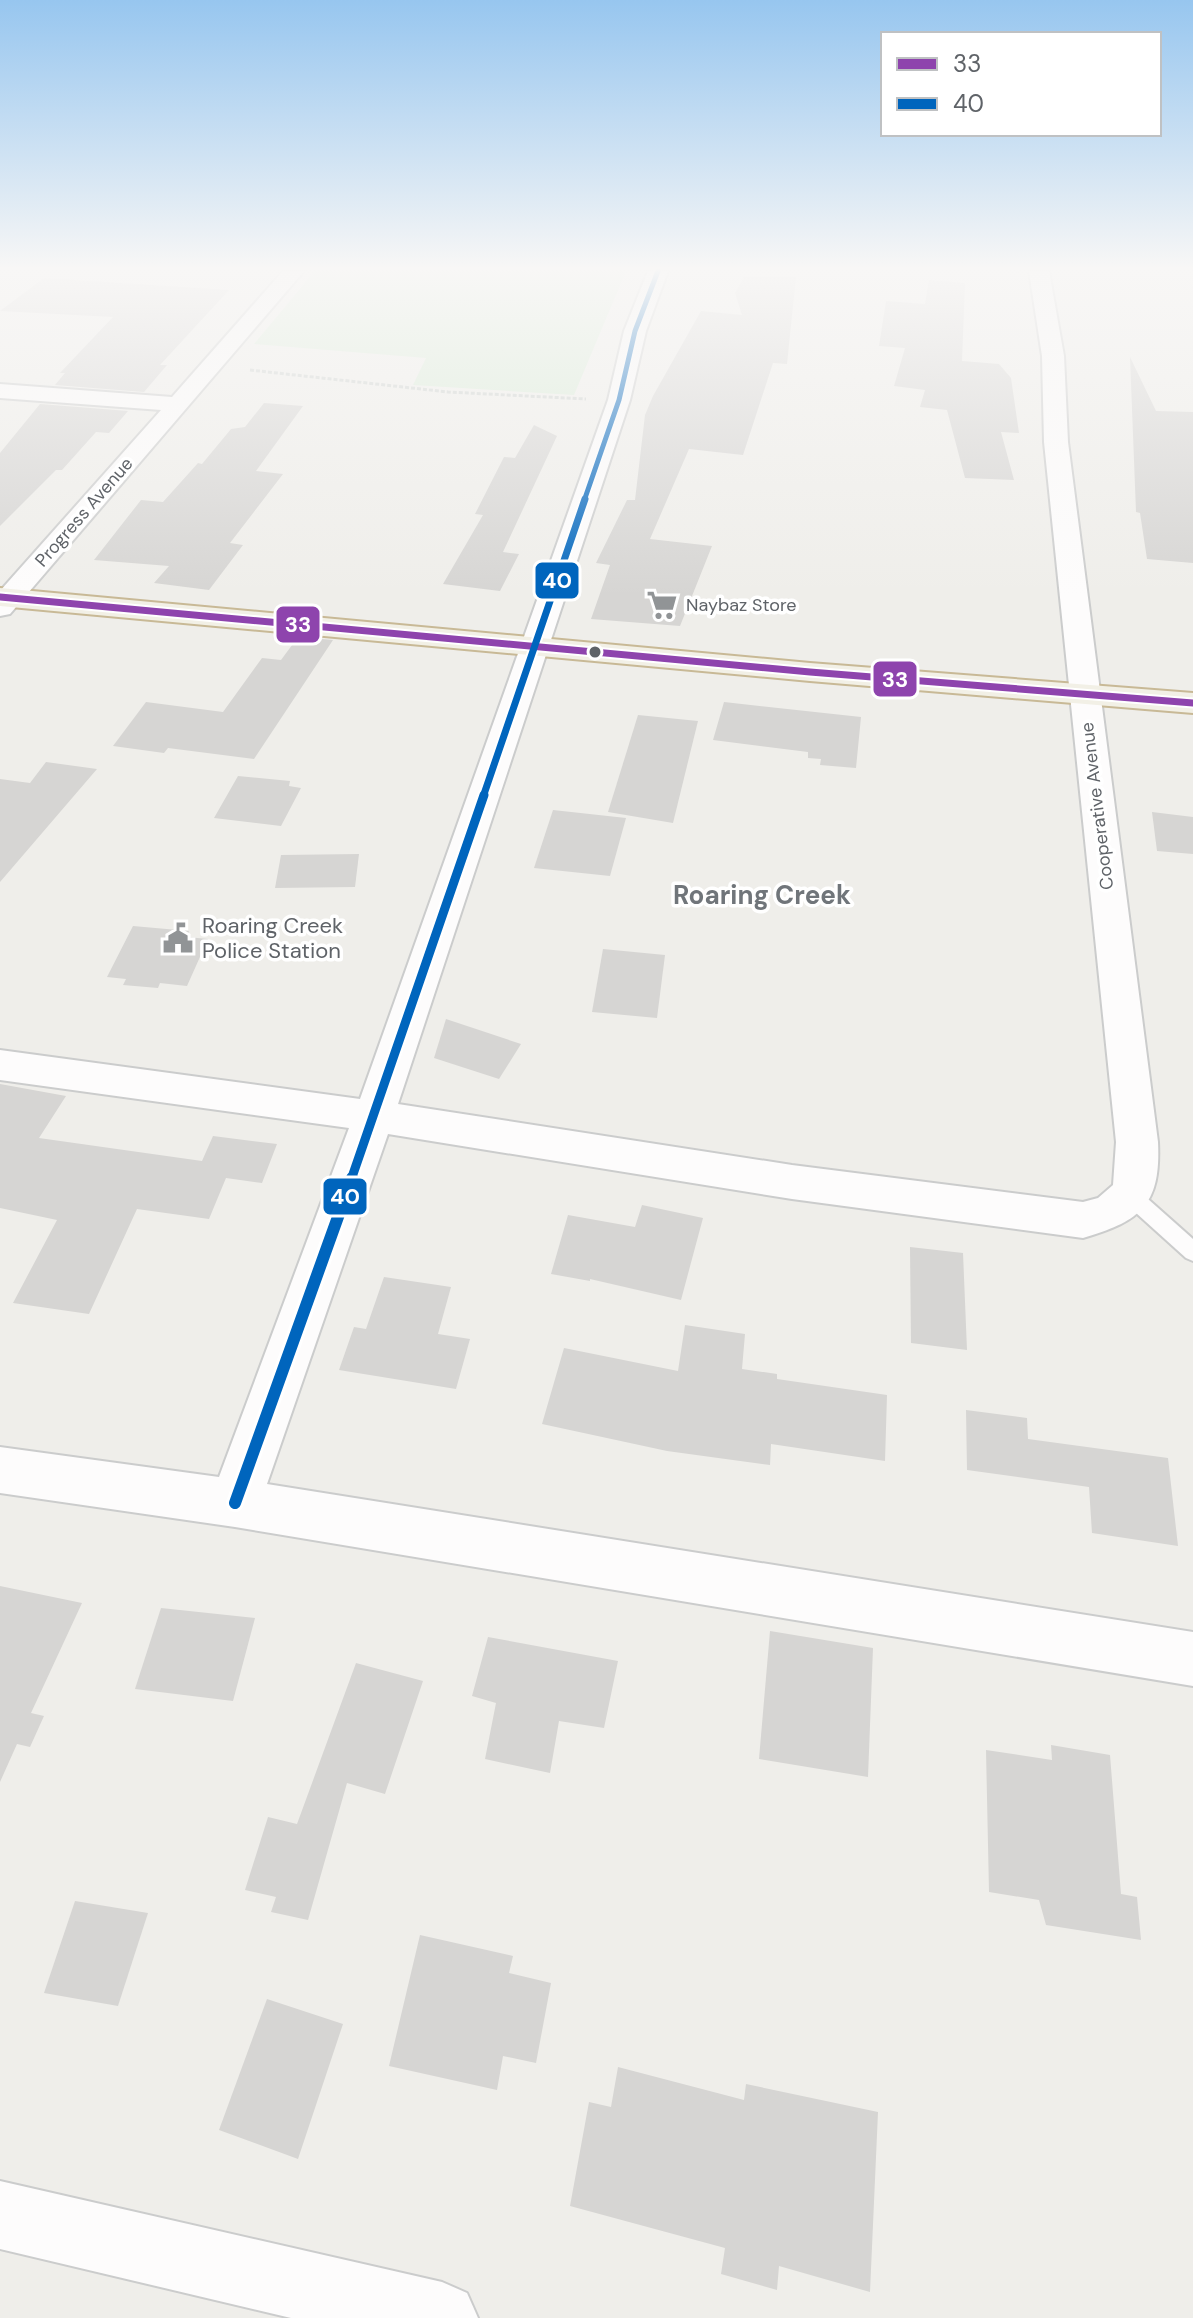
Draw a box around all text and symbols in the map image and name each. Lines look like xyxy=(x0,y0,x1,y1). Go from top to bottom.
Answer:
legend xyxy=(881,32,1161,136)
text: 33 xyxy=(953,48,981,79)
text: 40 xyxy=(953,88,984,119)
street label: Progress Avenue xyxy=(30,452,138,572)
line badge: 40 xyxy=(534,561,580,600)
text: 40 xyxy=(542,566,572,595)
supermarket icon: Naybaz Store xyxy=(645,588,679,622)
place label: Naybaz Store xyxy=(686,593,797,617)
line badge: 33 xyxy=(275,605,321,644)
text: 33 xyxy=(285,610,311,639)
unlabelled marker xyxy=(587,644,603,660)
line badge: 33 xyxy=(872,660,918,698)
text: 33 xyxy=(882,665,908,694)
street label: Cooperative Avenue xyxy=(1075,721,1119,891)
district label: Roaring Creek xyxy=(673,878,851,912)
place label: Roaring Creek Police Station xyxy=(202,911,343,965)
public building icon: Roaring Creek Police Station xyxy=(161,921,195,955)
line badge: 40 xyxy=(322,1177,368,1216)
text: 40 xyxy=(330,1182,360,1211)

